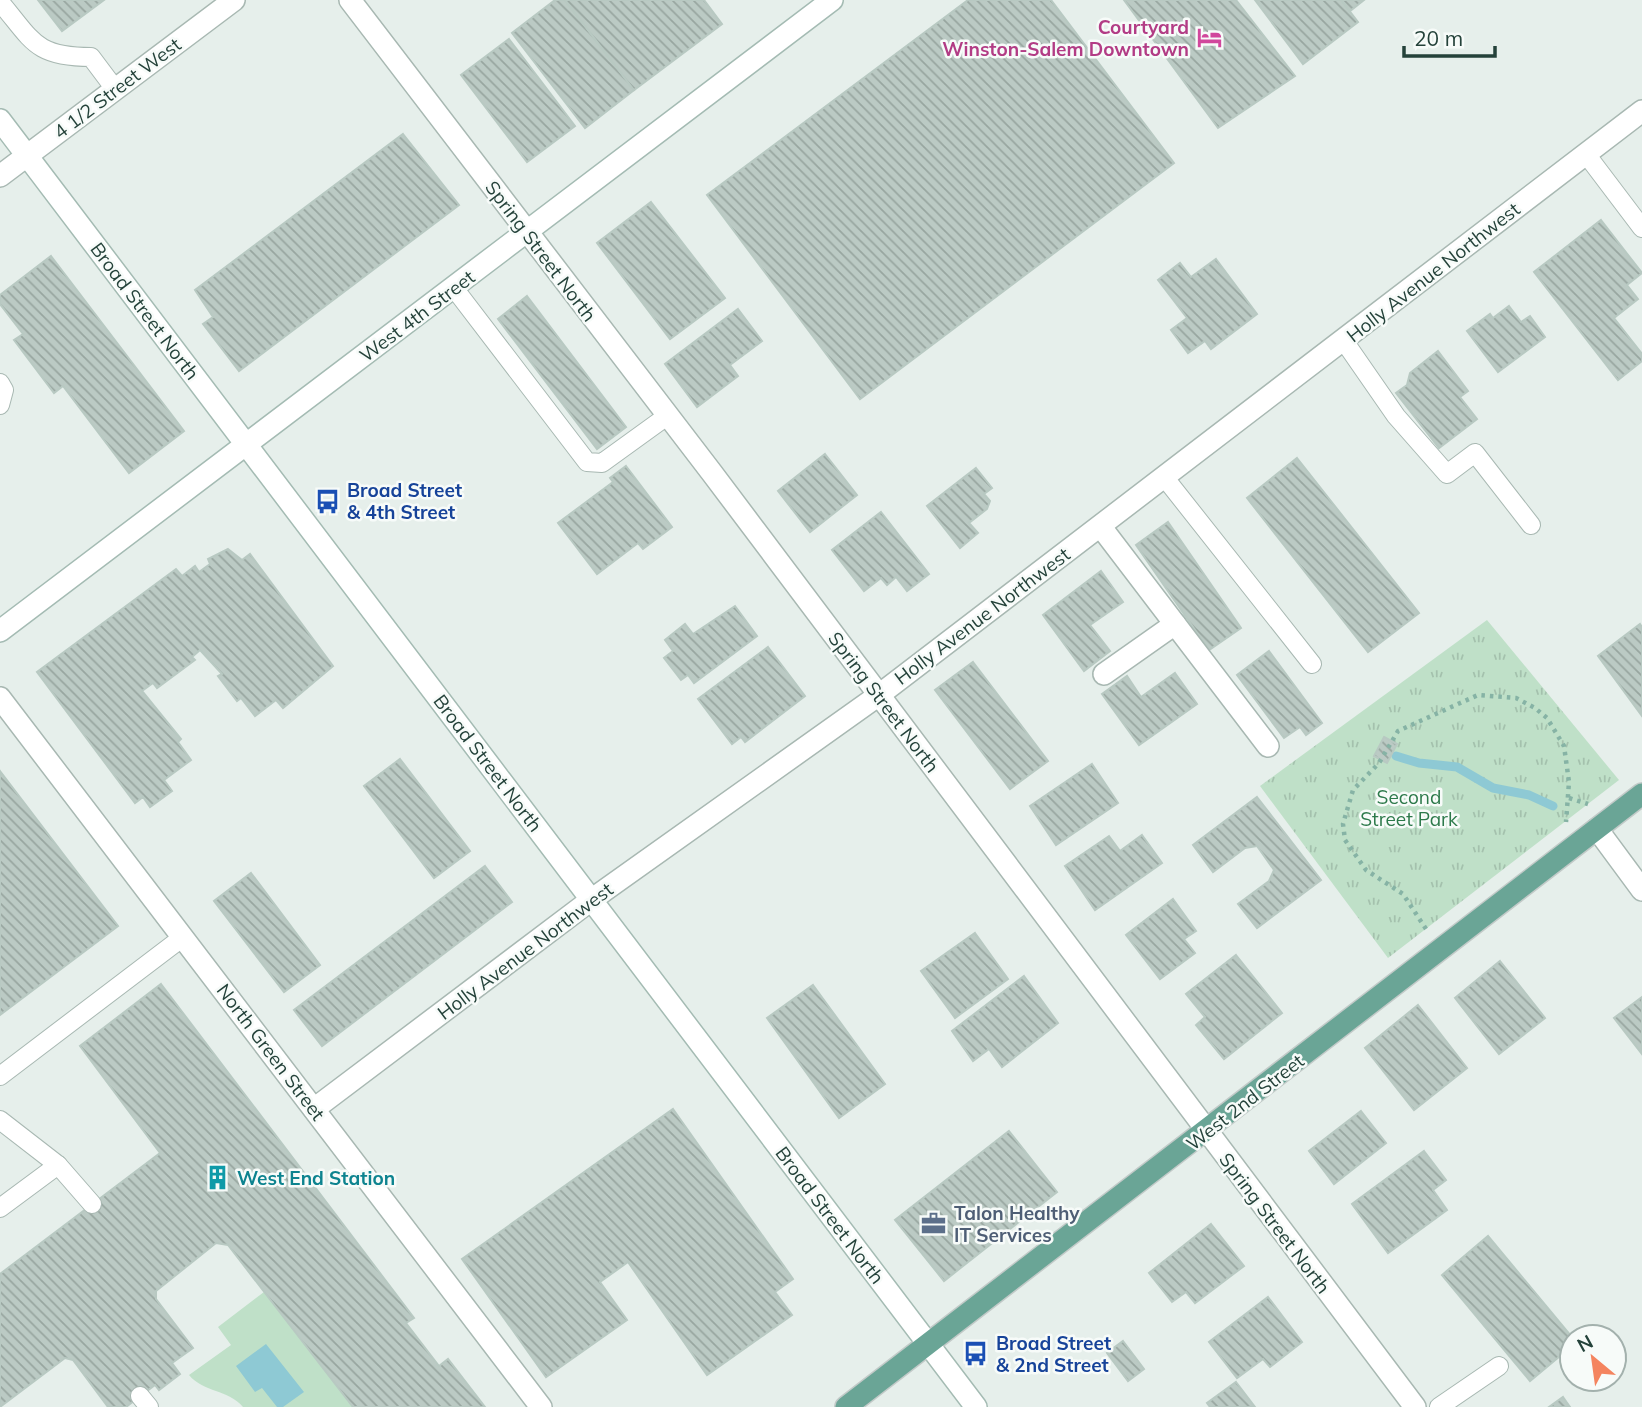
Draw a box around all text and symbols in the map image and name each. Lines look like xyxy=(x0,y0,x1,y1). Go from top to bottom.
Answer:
scale bar xyxy=(1404,14,1495,58)
place label: Courtyard Winston-Salem Downtown xyxy=(942,15,1189,61)
hotel icon: Courtyard Winston-Salem Downtown xyxy=(1195,24,1223,52)
text: 20 m xyxy=(1414,25,1463,51)
street label: 4 1/2 Street West xyxy=(49,32,186,144)
street label: Spring Street North xyxy=(480,176,602,326)
street label: Holly Avenue Northwest xyxy=(1342,197,1525,347)
street label: Broad Street North xyxy=(85,237,205,385)
street label: West 4th Street xyxy=(355,265,480,367)
place label: Broad Street & 4th Street xyxy=(347,478,462,524)
bus stop icon: Broad Street & 4th Street xyxy=(313,487,341,515)
street label: Holly Avenue Northwest xyxy=(890,542,1075,690)
street label: Spring Street North xyxy=(823,627,945,777)
street label: Broad Street North xyxy=(428,689,548,837)
park label: Second Street Park xyxy=(1360,785,1458,831)
street label: Holly Avenue Northwest xyxy=(433,877,618,1025)
street label: North Green Street xyxy=(212,979,330,1125)
street label: West 2nd Street xyxy=(1181,1048,1309,1155)
street label: Broad Street North xyxy=(770,1141,890,1289)
street label: Spring Street North xyxy=(1214,1148,1336,1298)
building icon: West End Station xyxy=(203,1164,231,1192)
place label: West End Station xyxy=(237,1166,395,1190)
place label: Talon Healthy IT Services xyxy=(954,1201,1080,1247)
office icon: Talon Healthy IT Services xyxy=(920,1210,948,1238)
north arrow xyxy=(1558,1323,1628,1393)
text: N xyxy=(1573,1329,1597,1357)
place label: Broad Street & 2nd Street xyxy=(996,1331,1111,1377)
bus stop icon: Broad Street & 2nd Street xyxy=(962,1340,990,1368)

